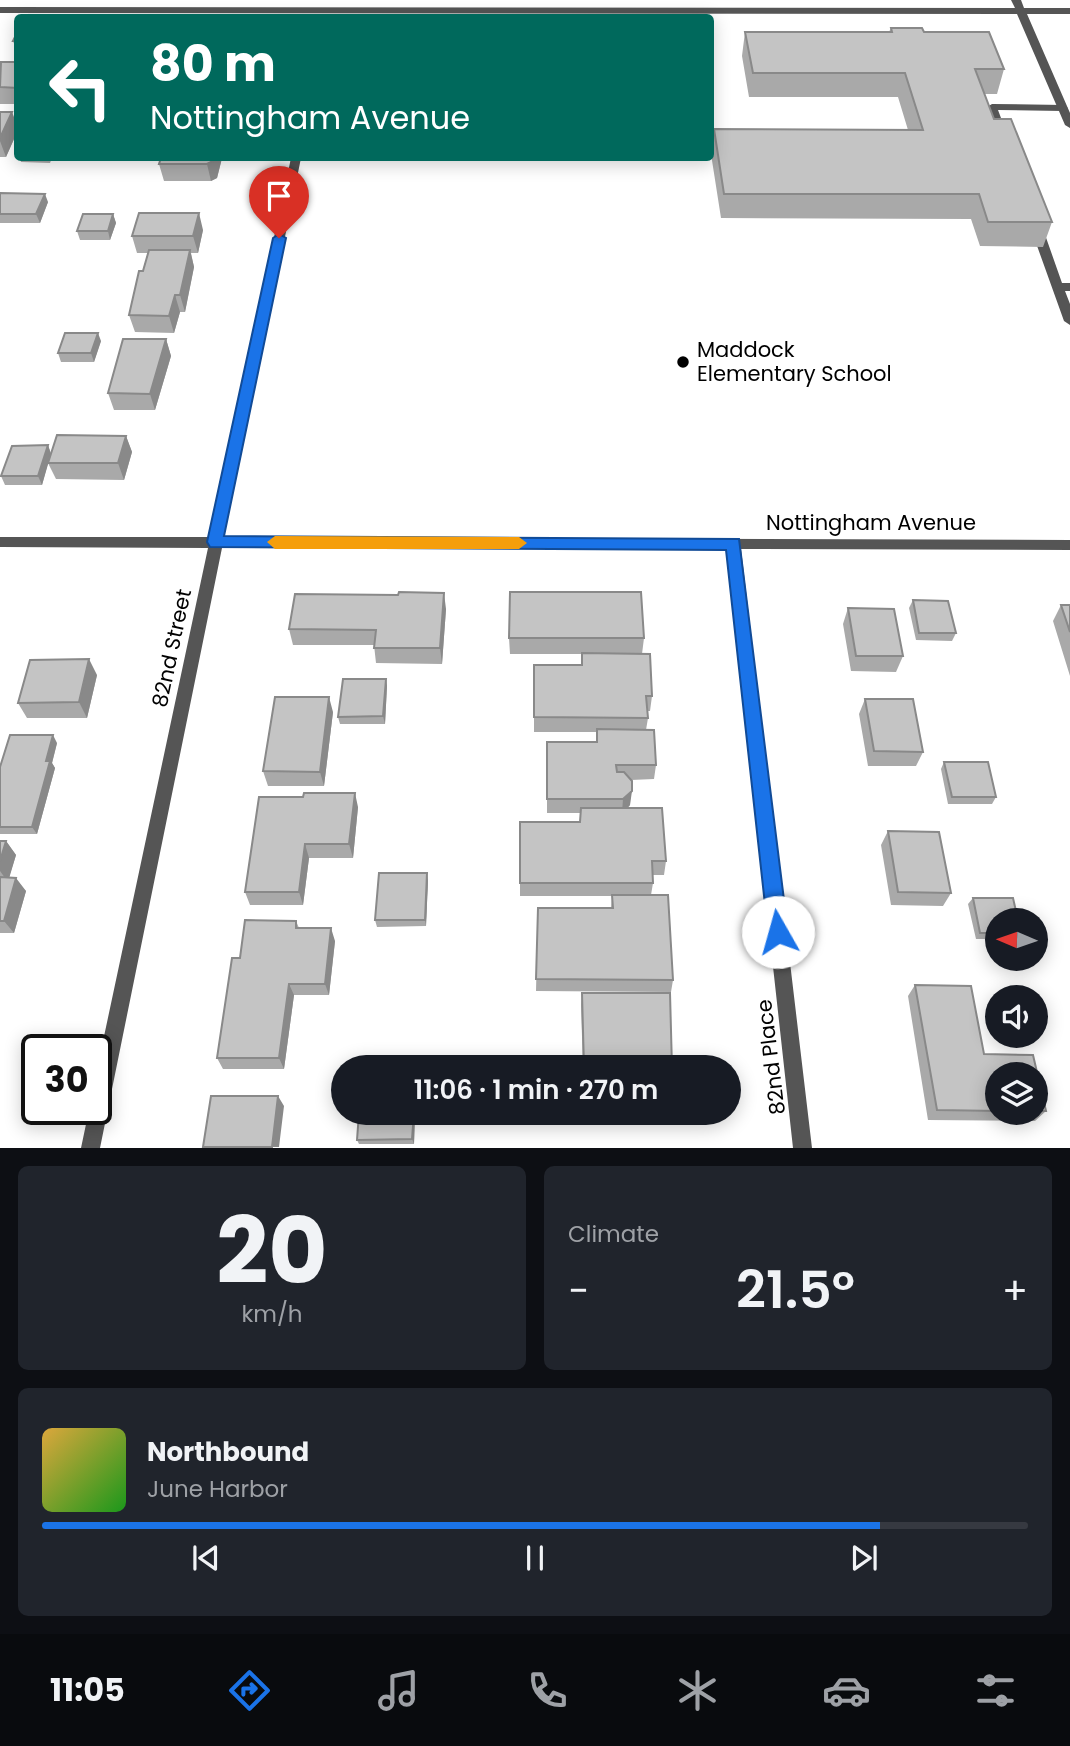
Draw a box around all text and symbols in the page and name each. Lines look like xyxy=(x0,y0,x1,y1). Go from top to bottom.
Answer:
text: 80 m xyxy=(150,30,276,98)
icon: left xyxy=(35,42,126,133)
text: Nottingham Avenue xyxy=(150,95,470,140)
pin xyxy=(249,166,309,238)
icon: arrive xyxy=(260,177,298,215)
place label: Maddock Elementary School xyxy=(697,335,892,388)
marker: Maddock Elementary School xyxy=(675,354,691,370)
street label: Nottingham Avenue xyxy=(766,508,976,537)
street label: 82nd Street xyxy=(145,586,198,710)
position arrow xyxy=(741,895,815,969)
north arrow xyxy=(985,908,1048,971)
map controls xyxy=(985,908,1048,1125)
button: sound xyxy=(985,985,1048,1048)
street label: 82nd Place xyxy=(749,998,792,1116)
speed limit sign: 30 xyxy=(21,1034,112,1125)
button: layers xyxy=(985,1062,1048,1125)
text: 11:06 · 1 min · 270 m xyxy=(414,1072,658,1108)
text: 20 xyxy=(216,1187,328,1315)
text: Climate xyxy=(568,1218,659,1250)
text: 21.5° xyxy=(736,1253,855,1326)
text: − xyxy=(568,1264,589,1317)
text: + xyxy=(1002,1264,1028,1317)
text: km/h xyxy=(241,1298,303,1330)
text: Northbound xyxy=(147,1434,309,1470)
text: June Harbor xyxy=(147,1473,288,1505)
icon: previous xyxy=(187,1539,225,1577)
icon: pause xyxy=(516,1539,554,1577)
icon: next xyxy=(845,1539,883,1577)
icon: directions xyxy=(225,1666,274,1715)
icon: music xyxy=(374,1666,423,1715)
icon: phone xyxy=(523,1666,572,1715)
icon: climate xyxy=(673,1666,722,1715)
icon: car xyxy=(822,1666,871,1715)
icon: filters xyxy=(971,1666,1020,1715)
text: 11:05 xyxy=(50,1667,125,1712)

